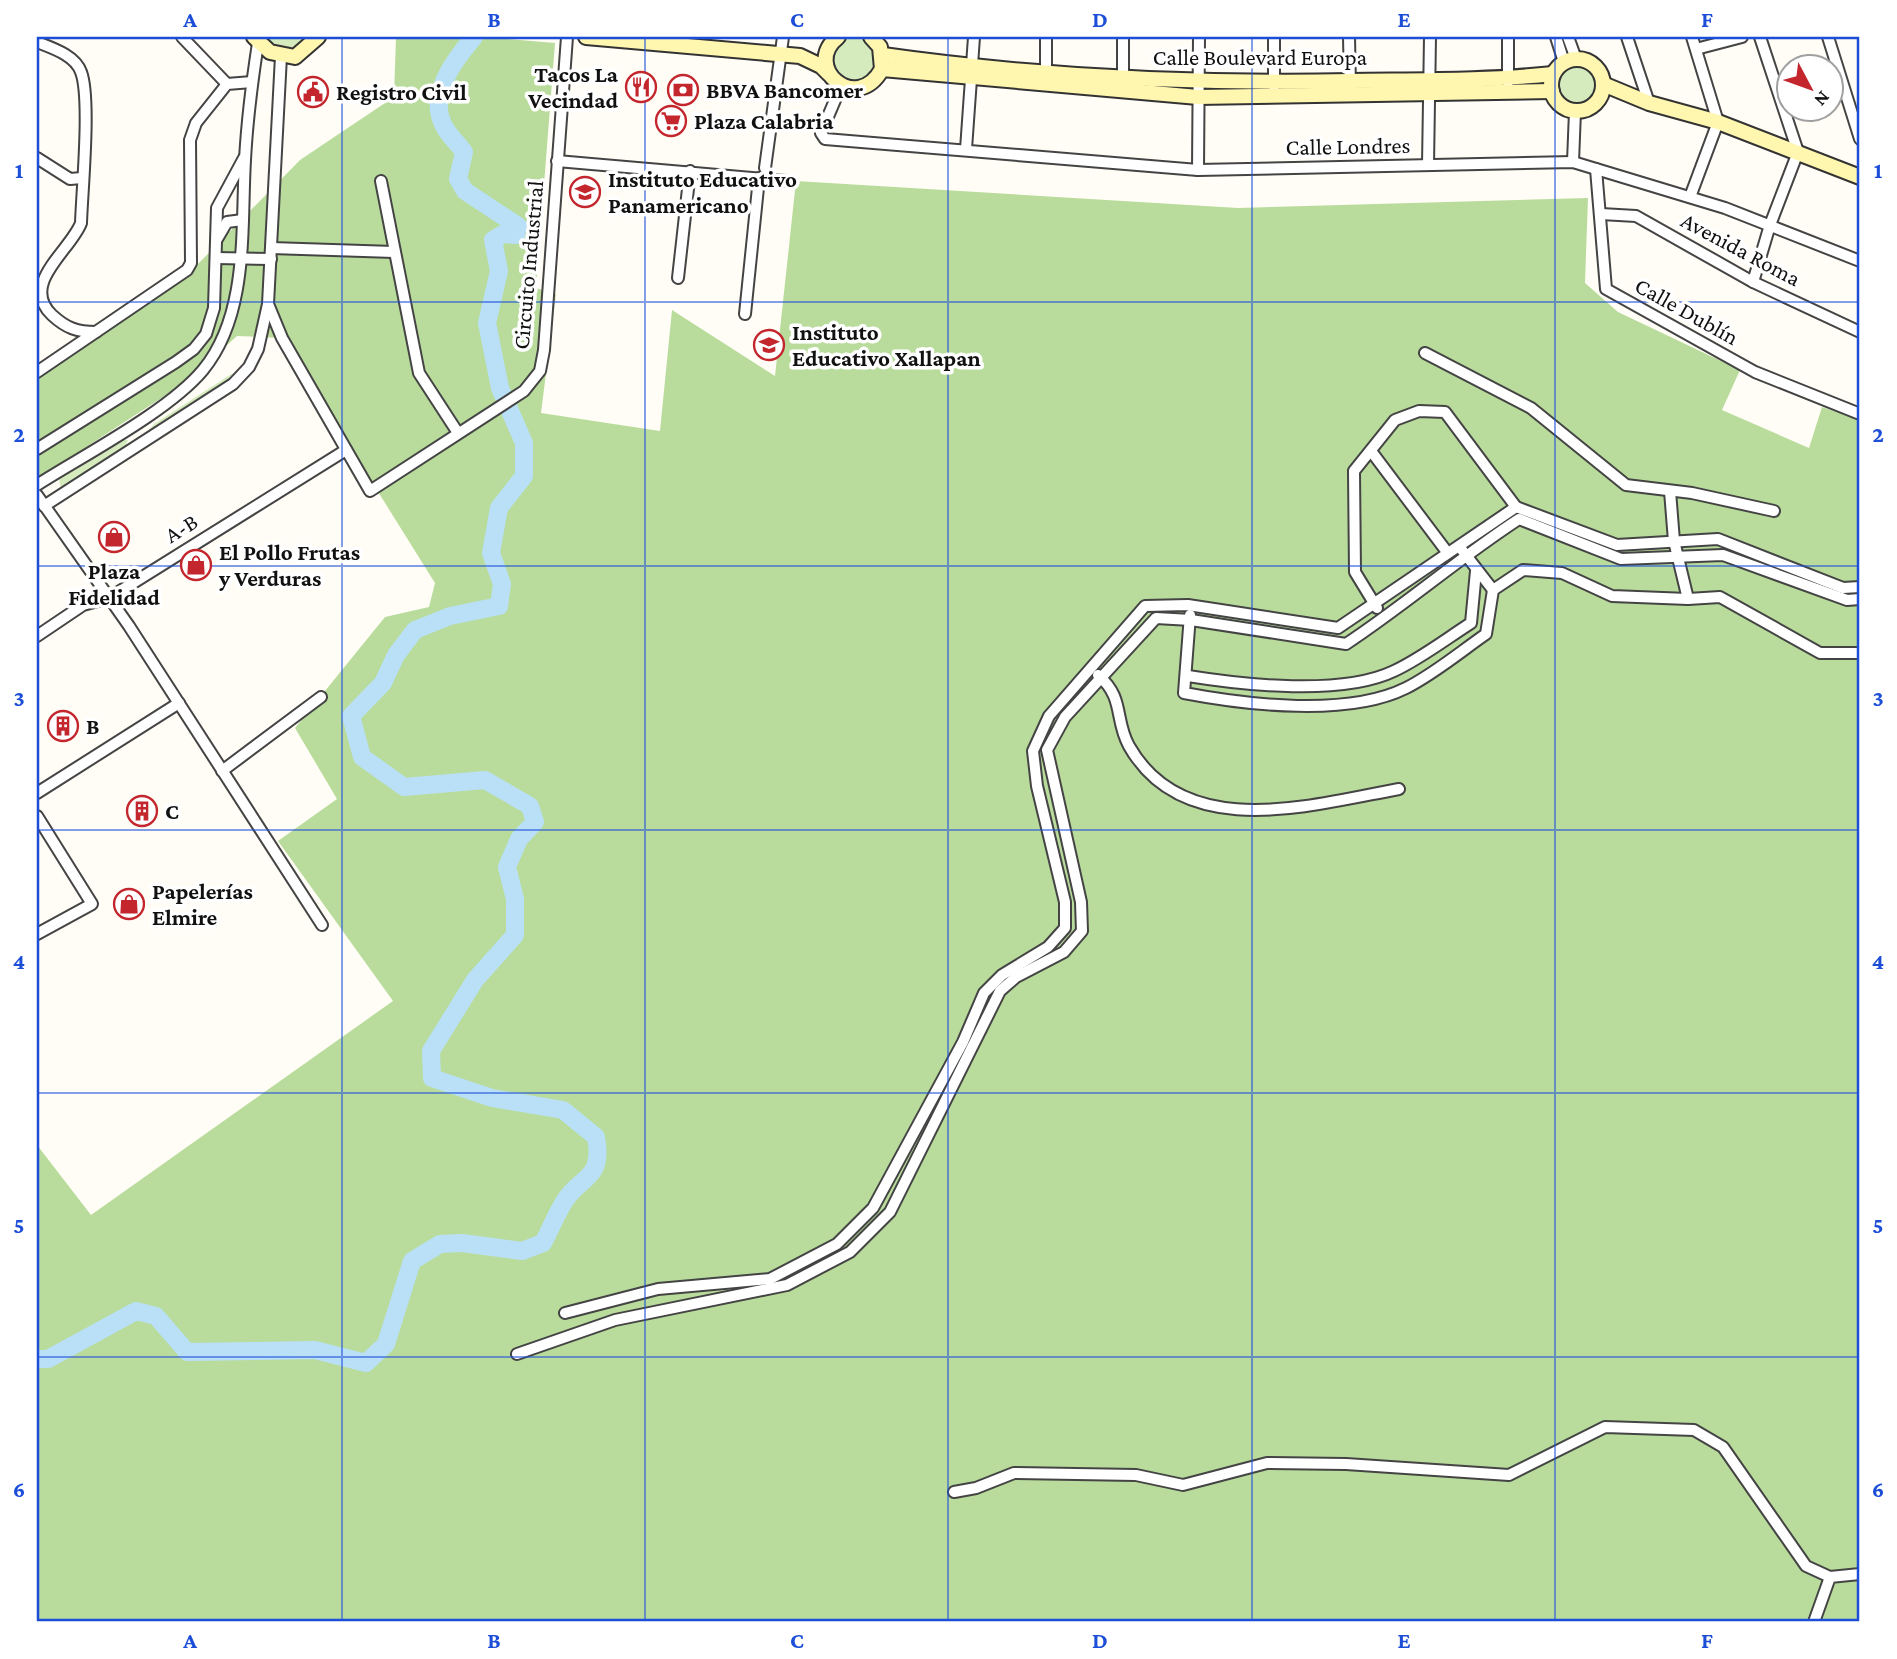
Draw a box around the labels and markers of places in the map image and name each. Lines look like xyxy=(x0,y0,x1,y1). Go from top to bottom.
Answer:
place label: Tacos La Vecindad xyxy=(527,61,619,113)
restaurant icon: Tacos La Vecindad xyxy=(624,70,658,104)
bank icon: BBVA Bancomer xyxy=(666,73,700,107)
public building icon: Registro Civil xyxy=(296,75,330,109)
place label: BBVA Bancomer xyxy=(706,77,863,103)
place label: Registro Civil xyxy=(336,79,467,105)
supermarket icon: Plaza Calabria xyxy=(654,104,688,138)
place label: Plaza Calabria xyxy=(694,108,834,134)
place label: Instituto Educativo Panamericano xyxy=(608,166,797,218)
school or university icon: Instituto Educativo Panamericano xyxy=(568,175,602,209)
place label: Instituto Educativo Xallapan xyxy=(792,319,981,371)
school or university icon: Instituto Educativo Xallapan xyxy=(752,328,786,362)
shop icon: Plaza Fidelidad xyxy=(97,520,131,554)
place label: El Pollo Frutas y Verduras xyxy=(218,539,360,591)
shop icon: El Pollo Frutas y Verduras xyxy=(179,548,213,582)
place label: Plaza Fidelidad xyxy=(68,558,160,610)
building icon: B xyxy=(46,709,80,743)
place label: B xyxy=(86,713,100,739)
building icon: C xyxy=(125,794,159,828)
place label: C xyxy=(165,798,179,824)
place label: Papelerías Elmire xyxy=(152,878,253,930)
shop icon: Papelerías Elmire xyxy=(112,887,146,921)

